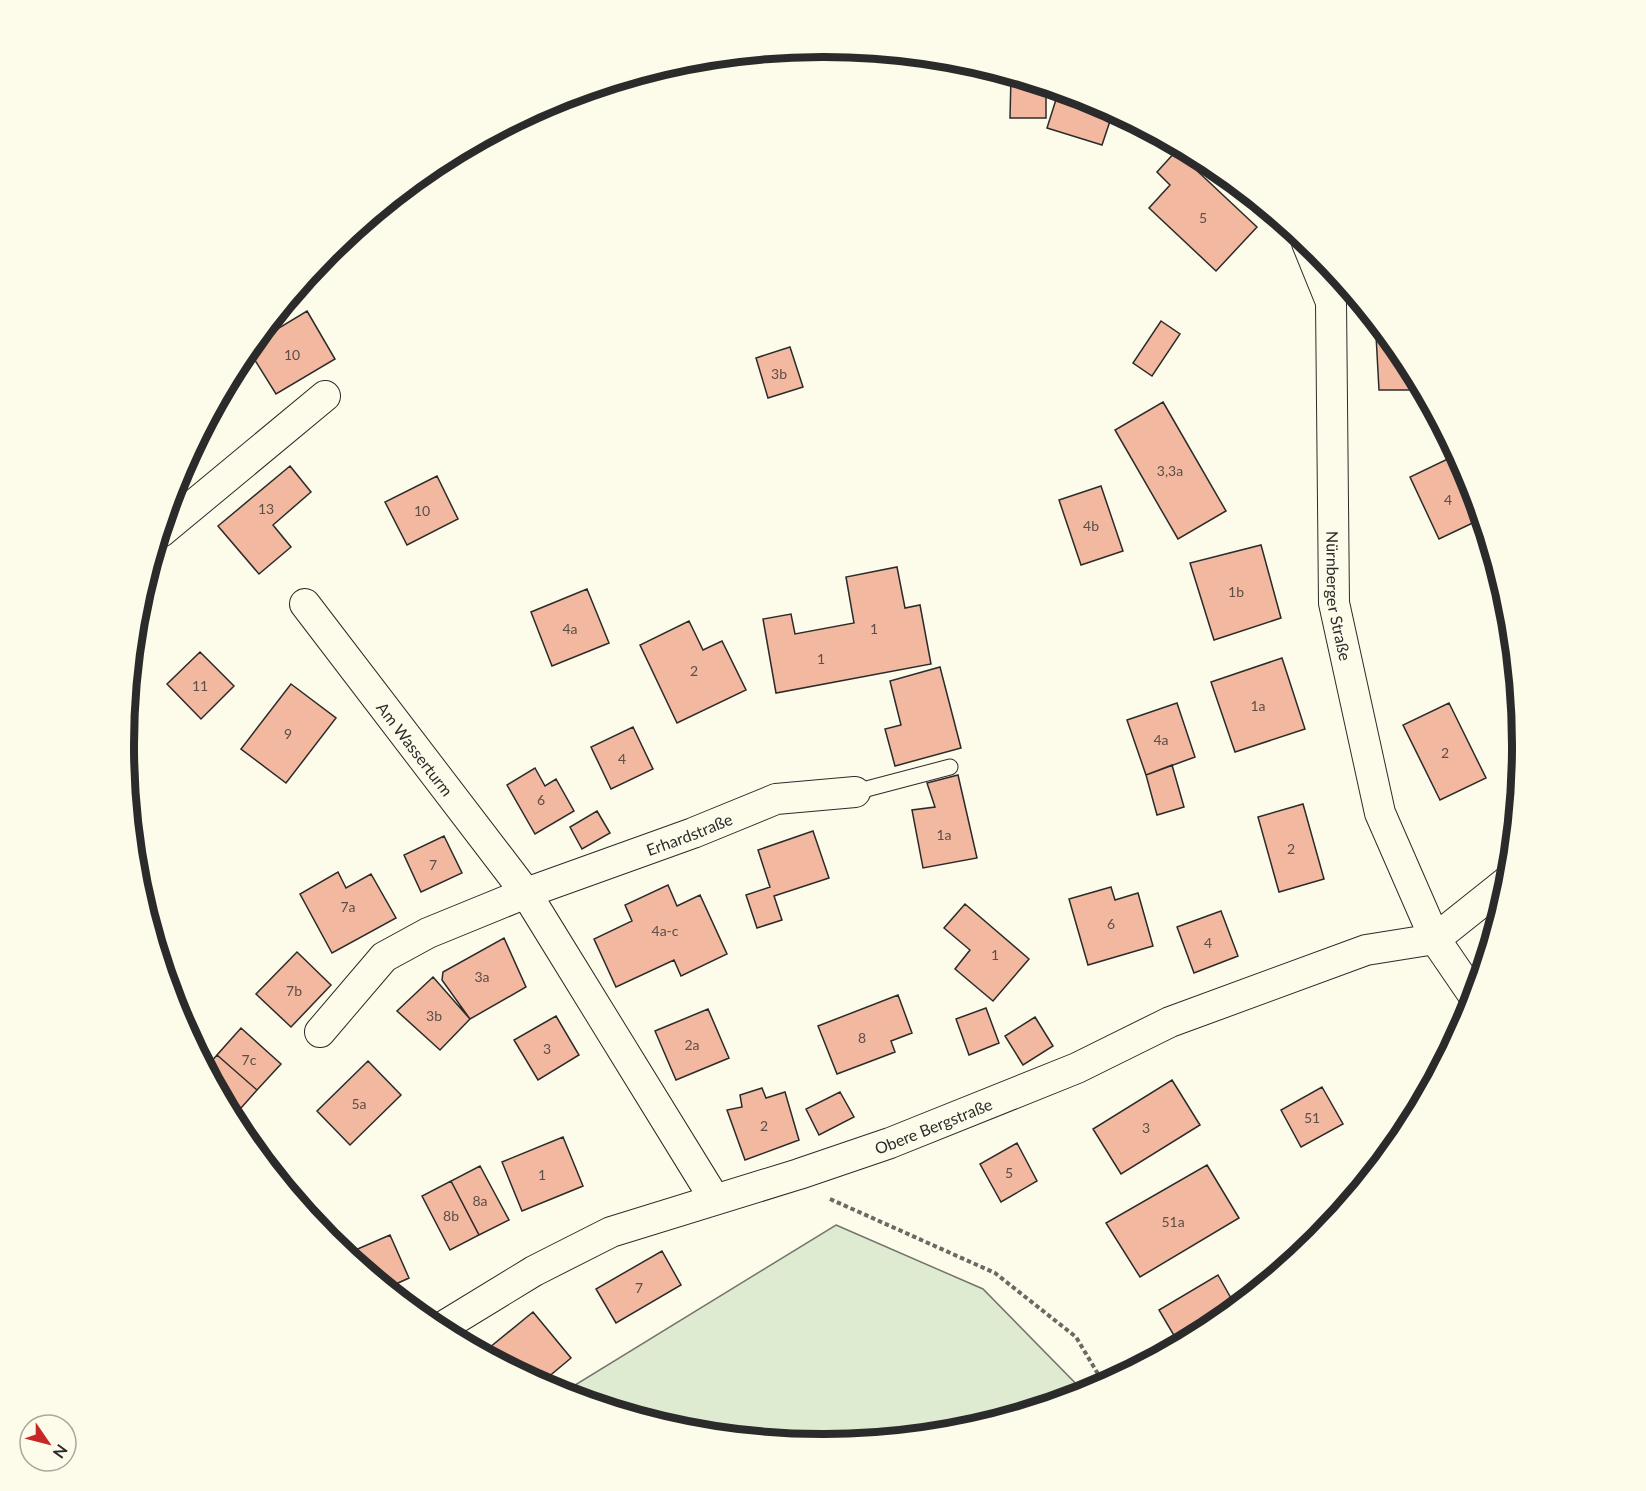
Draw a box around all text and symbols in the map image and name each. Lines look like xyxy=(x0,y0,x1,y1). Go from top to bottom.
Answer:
house number: 5 xyxy=(1199,209,1207,226)
house number: 10 xyxy=(284,346,300,363)
house number: 3b xyxy=(771,365,787,382)
house number: 3,3a xyxy=(1157,462,1183,479)
house number: 4 xyxy=(1444,491,1452,508)
house number: 13 xyxy=(258,500,274,517)
house number: 10 xyxy=(414,502,430,519)
house number: 4b xyxy=(1083,517,1099,534)
street label: Nürnberger Straße xyxy=(1324,531,1356,662)
house number: 1b xyxy=(1228,583,1244,600)
house number: 4a xyxy=(562,620,578,637)
house number: 1 xyxy=(870,620,878,637)
house number: 1 xyxy=(817,650,825,667)
house number: 2 xyxy=(690,662,698,679)
house number: 11 xyxy=(192,677,208,694)
house number: 1a xyxy=(1250,697,1266,714)
street label: Am Wasserturm xyxy=(374,698,458,799)
house number: 9 xyxy=(284,725,292,742)
house number: 4a xyxy=(1153,731,1169,748)
house number: 2 xyxy=(1441,744,1449,761)
house number: 4 xyxy=(618,750,626,767)
house number: 6 xyxy=(537,791,545,808)
street label: Erhardstraße xyxy=(644,809,735,859)
house number: 1a xyxy=(936,826,952,843)
house number: 2 xyxy=(1287,840,1295,857)
house number: 7 xyxy=(429,856,437,873)
house number: 7a xyxy=(340,898,356,915)
house number: 6 xyxy=(1107,915,1115,932)
house number: 4a-c xyxy=(652,922,679,939)
house number: 4 xyxy=(1204,934,1212,951)
house number: 1 xyxy=(991,946,999,963)
house number: 3a xyxy=(474,968,490,985)
house number: 7b xyxy=(286,982,302,999)
house number: 3b xyxy=(426,1007,442,1024)
house number: 8 xyxy=(858,1029,866,1046)
house number: 2a xyxy=(684,1036,700,1053)
house number: 3 xyxy=(543,1040,551,1057)
house number: 7c xyxy=(242,1051,257,1068)
street label: Obere Bergstraße xyxy=(872,1094,995,1157)
house number: 5a xyxy=(351,1095,367,1112)
house number: 51 xyxy=(1304,1109,1320,1126)
house number: 2 xyxy=(760,1117,768,1134)
house number: 3 xyxy=(1142,1119,1150,1136)
house number: 5 xyxy=(1005,1164,1013,1181)
house number: 1 xyxy=(538,1166,546,1183)
house number: 8a xyxy=(472,1192,488,1209)
house number: 8b xyxy=(443,1207,459,1224)
house number: 51a xyxy=(1161,1213,1185,1230)
house number: 7 xyxy=(635,1279,643,1296)
north arrow xyxy=(18,1413,78,1473)
text: N xyxy=(49,1441,72,1462)

